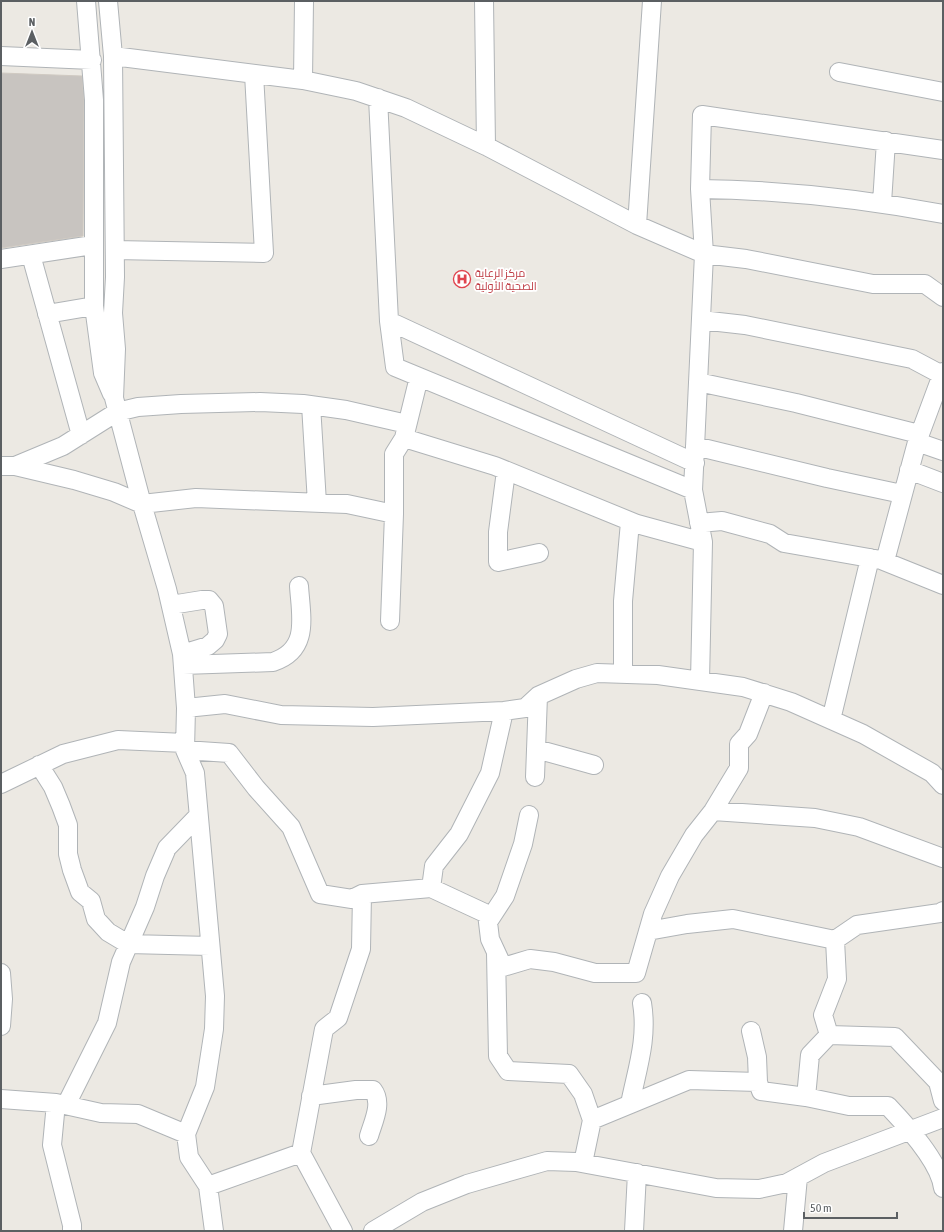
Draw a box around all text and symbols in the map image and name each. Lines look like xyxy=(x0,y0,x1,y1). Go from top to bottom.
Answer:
north arrow xyxy=(12,12,52,52)
text: N xyxy=(29,16,35,28)
place label: مركز الرعاية الصحية الأولية xyxy=(475,267,537,293)
hospital icon: مركز الرعاية الصحية الأولية xyxy=(452,269,472,289)
scale bar xyxy=(804,1194,897,1220)
text: 50 m xyxy=(810,1201,832,1215)

